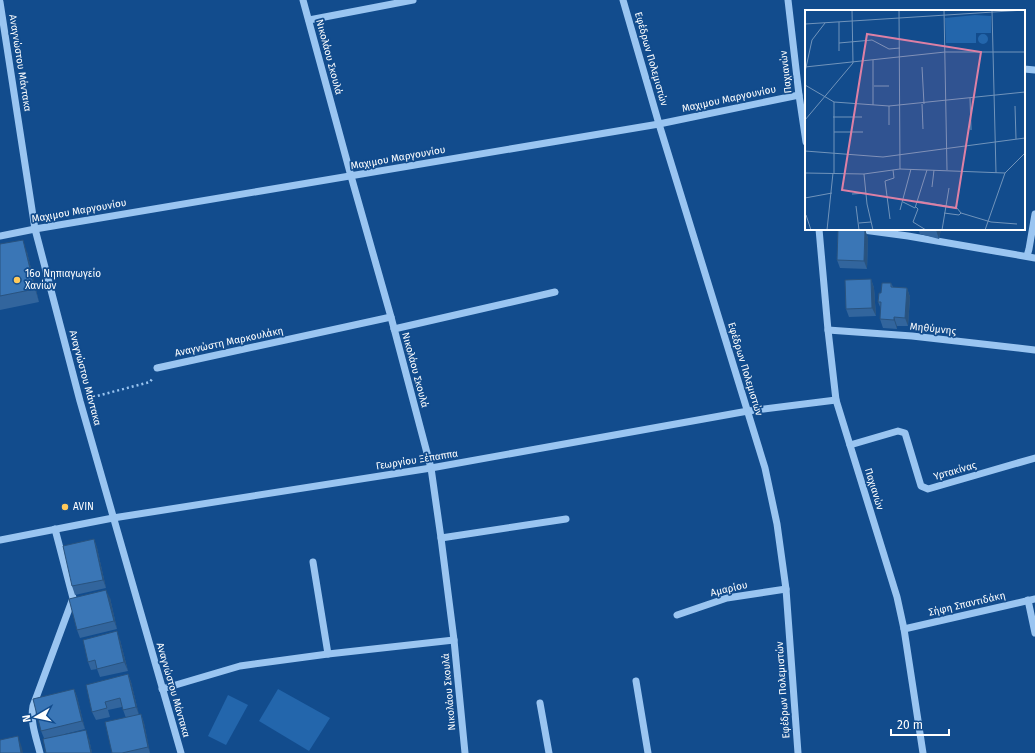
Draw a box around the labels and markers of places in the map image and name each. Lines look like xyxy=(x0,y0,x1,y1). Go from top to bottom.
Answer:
place label: 16ο Νηπιαγωγείο Χανίων xyxy=(25,267,101,292)
marker: 16ο Νηπιαγωγείο Χανίων xyxy=(12,275,22,285)
place label: AVIN xyxy=(73,501,94,513)
marker: AVIN xyxy=(60,502,70,512)

